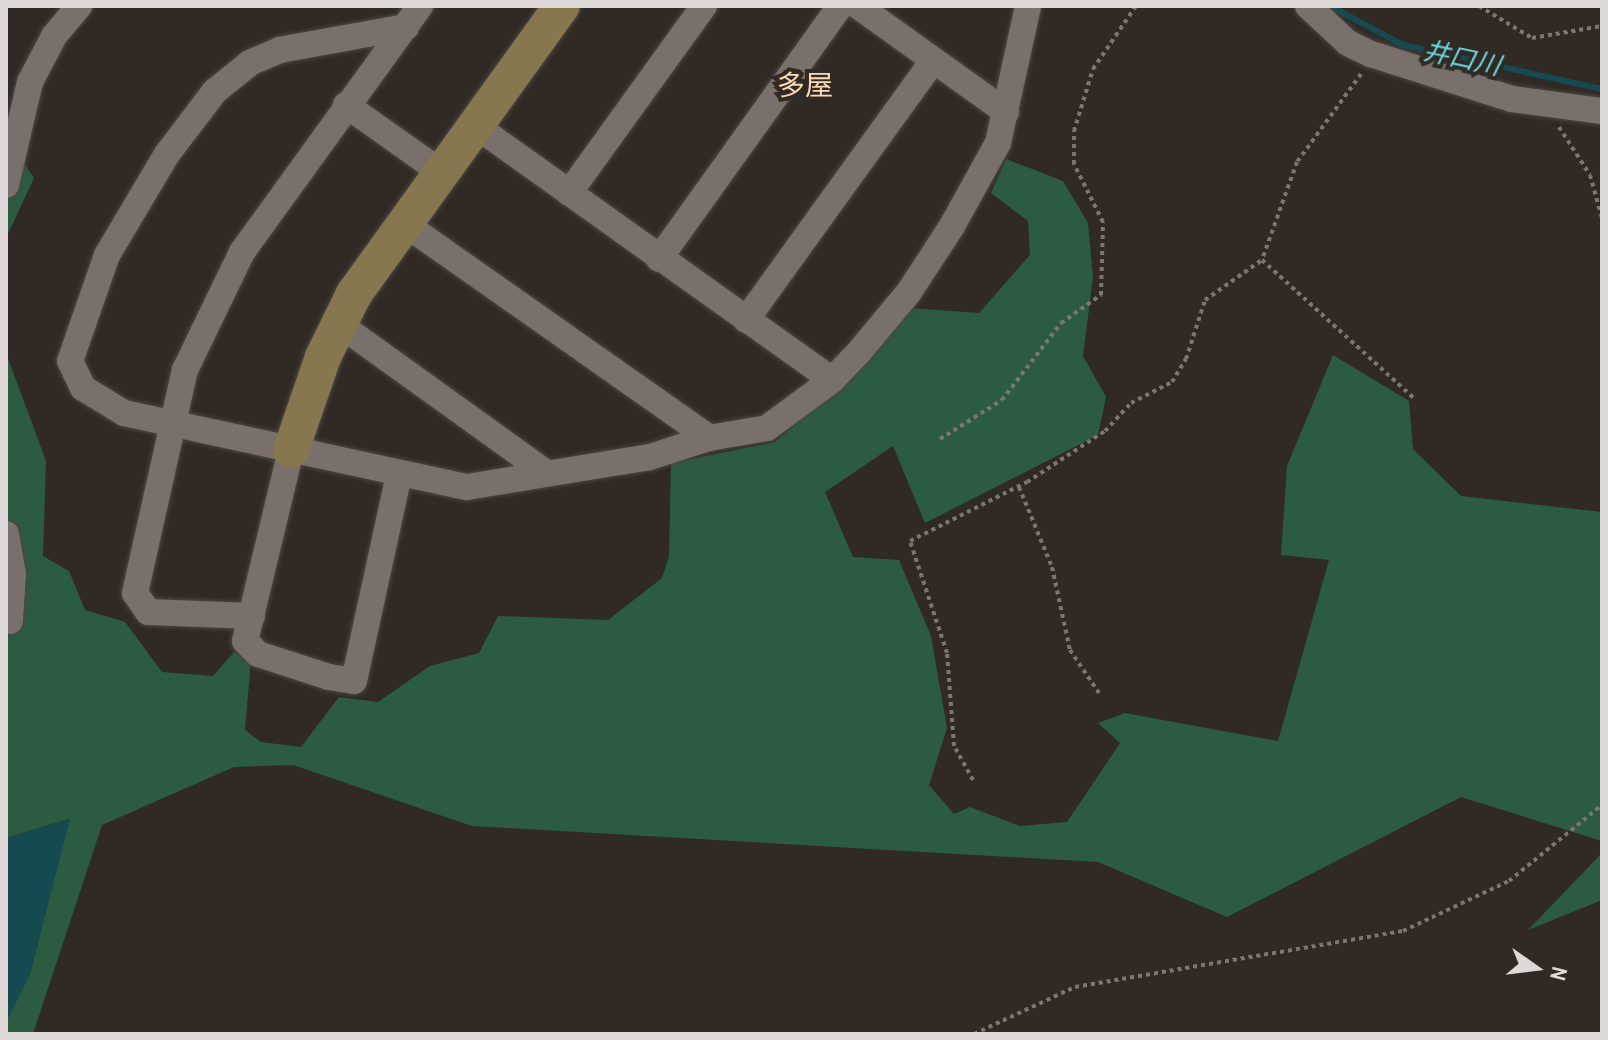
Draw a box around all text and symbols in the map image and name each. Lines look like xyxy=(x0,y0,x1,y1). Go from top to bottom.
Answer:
water label: 井口川 xyxy=(1421,35,1503,81)
district label: 多屋 xyxy=(777,68,833,102)
north arrow xyxy=(1496,928,1576,1008)
text: N xyxy=(1543,964,1575,984)

